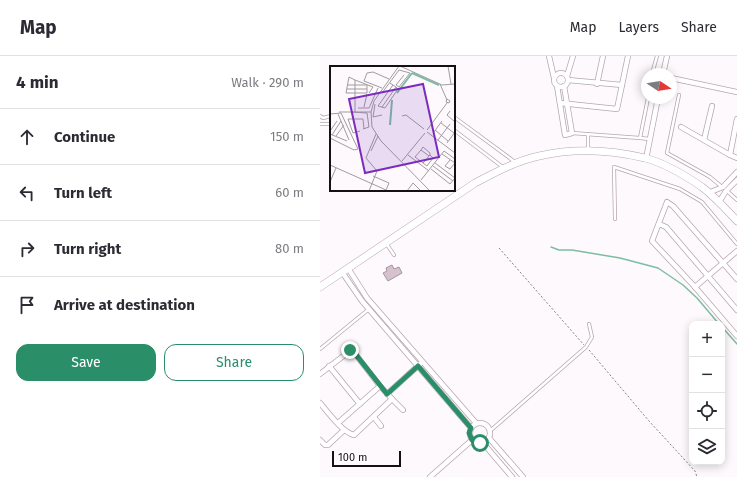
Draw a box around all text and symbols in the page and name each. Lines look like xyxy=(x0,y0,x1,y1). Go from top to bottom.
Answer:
text: Map xyxy=(20,16,57,39)
text: Map xyxy=(570,19,596,36)
text: Layers xyxy=(618,19,659,36)
text: Share xyxy=(681,19,717,36)
inset map xyxy=(330,66,455,191)
north arrow xyxy=(641,68,677,104)
text: 4 min xyxy=(16,72,59,93)
text: Walk · 290 m xyxy=(231,75,304,90)
icon: ahead xyxy=(16,126,38,148)
text: Continue xyxy=(54,128,115,146)
text: 150 m xyxy=(270,129,304,144)
icon: left xyxy=(16,182,38,204)
text: Turn left xyxy=(54,184,112,202)
text: 60 m xyxy=(275,185,304,200)
icon: right xyxy=(16,238,38,260)
text: Turn right xyxy=(54,240,121,258)
text: 80 m xyxy=(275,241,304,256)
icon: arrive xyxy=(16,294,38,316)
text: Arrive at destination xyxy=(54,296,195,314)
map controls xyxy=(689,321,725,465)
button: + xyxy=(689,321,725,357)
route end xyxy=(341,341,359,359)
button: Save xyxy=(16,344,156,381)
button: Share xyxy=(164,344,304,381)
button: − xyxy=(689,357,725,393)
button: locate xyxy=(689,393,725,429)
button: layers xyxy=(689,429,725,465)
route start xyxy=(471,434,489,452)
scale bar xyxy=(332,449,401,468)
text: 100 m xyxy=(338,451,367,464)

